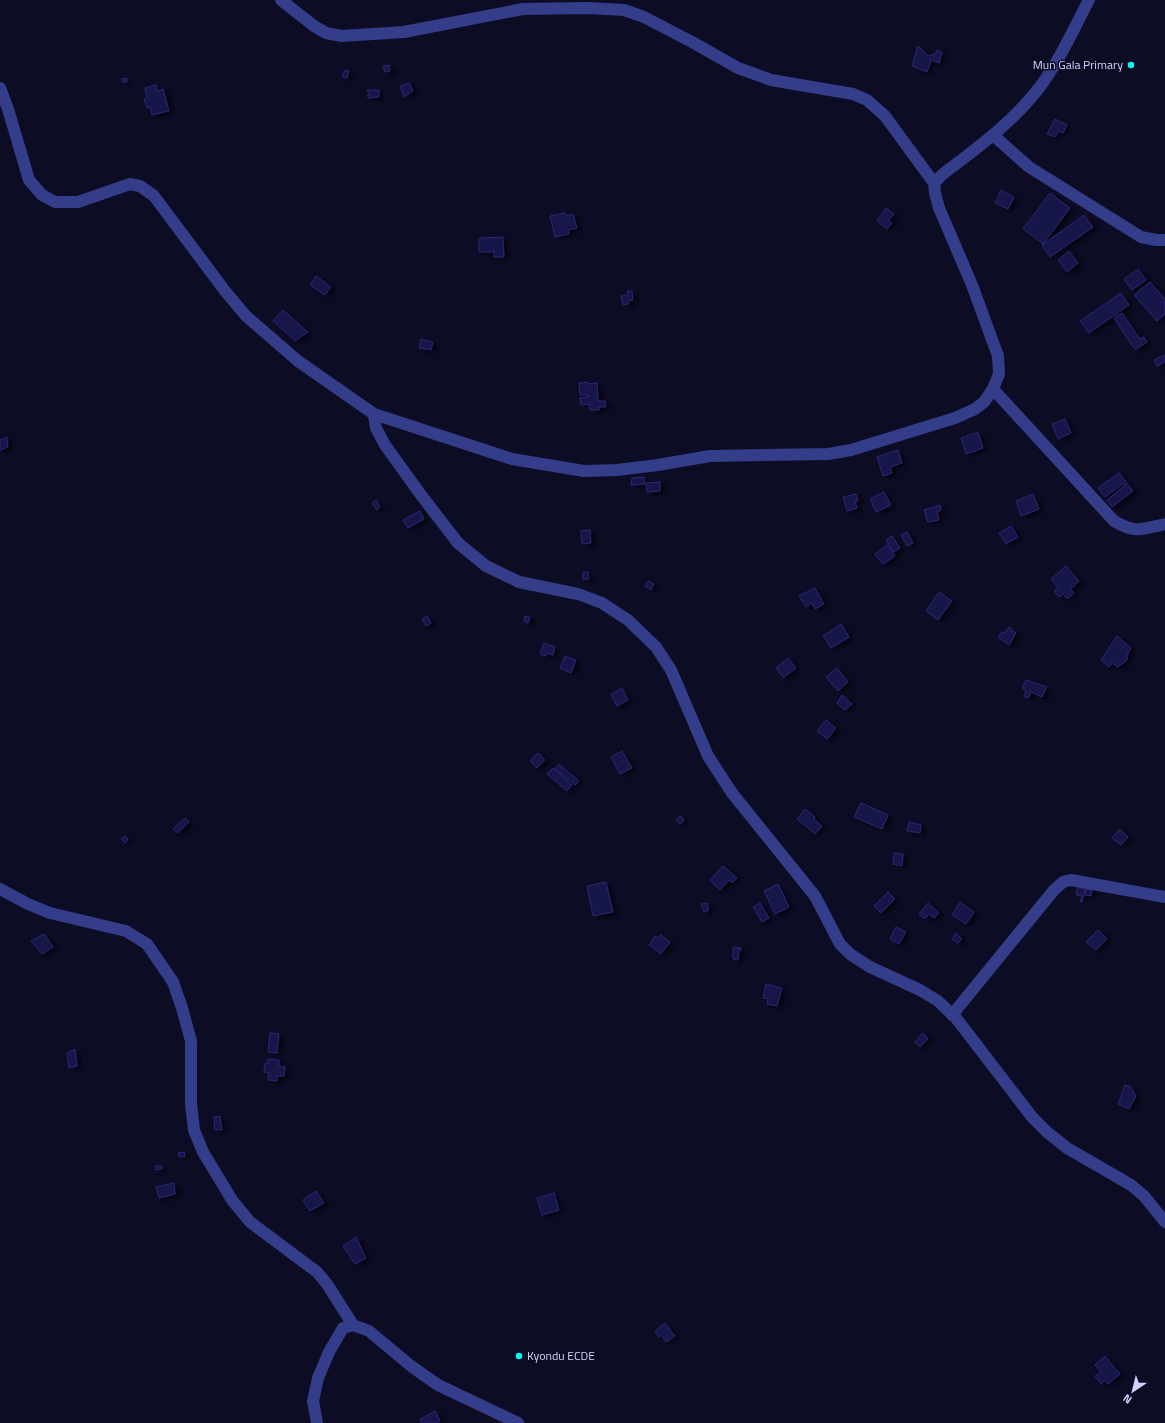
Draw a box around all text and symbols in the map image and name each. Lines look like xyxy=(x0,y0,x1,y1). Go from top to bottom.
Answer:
place label: Mun Gala Primary xyxy=(1033,55,1123,74)
marker: Mun Gala Primary xyxy=(1126,60,1136,70)
place label: Kyondu ECDE xyxy=(527,1346,595,1365)
marker: Kyondu ECDE xyxy=(514,1351,524,1361)
north arrow xyxy=(1113,1371,1153,1411)
text: N xyxy=(1120,1390,1135,1408)

